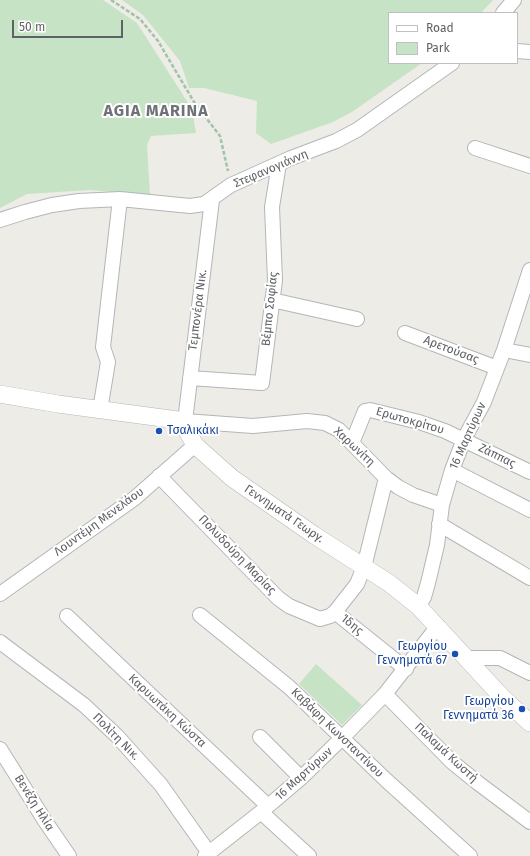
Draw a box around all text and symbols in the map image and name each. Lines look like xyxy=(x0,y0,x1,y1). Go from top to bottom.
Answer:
scale bar xyxy=(14,12,125,38)
legend xyxy=(388,12,518,64)
text: 50 m xyxy=(19,20,45,34)
text: Road xyxy=(426,21,454,35)
text: Park xyxy=(426,41,450,55)
district label: AGIA MARINA xyxy=(103,102,209,122)
street label: Στεφανογιάννη xyxy=(232,147,310,191)
street label: Τεμπονέρα Νικ. xyxy=(186,269,210,351)
street label: Βέμπο Σοφίας xyxy=(259,271,281,347)
street label: Αρετούσας xyxy=(421,333,481,367)
street label: 16 Μαρτύρων xyxy=(447,400,489,472)
street label: Ερωτοκρίτου xyxy=(374,404,446,438)
place label: Τσαλικάκι xyxy=(167,424,219,438)
street label: Χαρωνίτη xyxy=(330,424,378,470)
marker: Τσαλικάκι xyxy=(154,426,164,436)
street label: Ζάππας xyxy=(476,441,518,471)
street label: Γεννηματά Γεωργ. xyxy=(241,482,327,546)
street label: Λουντέμη Μενελάου xyxy=(51,485,147,559)
street label: Πολυδούρη Μαρίας xyxy=(195,512,279,598)
street label: Ίδης xyxy=(338,612,366,638)
place label: Γεωργίου Γεννηματά 67 xyxy=(377,640,447,668)
marker: Γεωργίου Γεννηματά 67 xyxy=(450,649,460,659)
street label: Καρυωτάκη Κώστα xyxy=(125,671,209,751)
street label: Καβάφη Κωνσταντίνου xyxy=(288,685,386,781)
place label: Γεωργίου Γεννηματά 36 xyxy=(443,695,514,723)
marker: Γεωργίου Γεννηματά 36 xyxy=(517,704,527,714)
street label: Πολίτη Νικ. xyxy=(89,710,143,764)
street label: Παλαμά Κωστή xyxy=(411,720,481,786)
street label: 16 Μαρτύρων xyxy=(272,744,336,804)
street label: Βενέζη Ηλία xyxy=(11,772,57,834)

